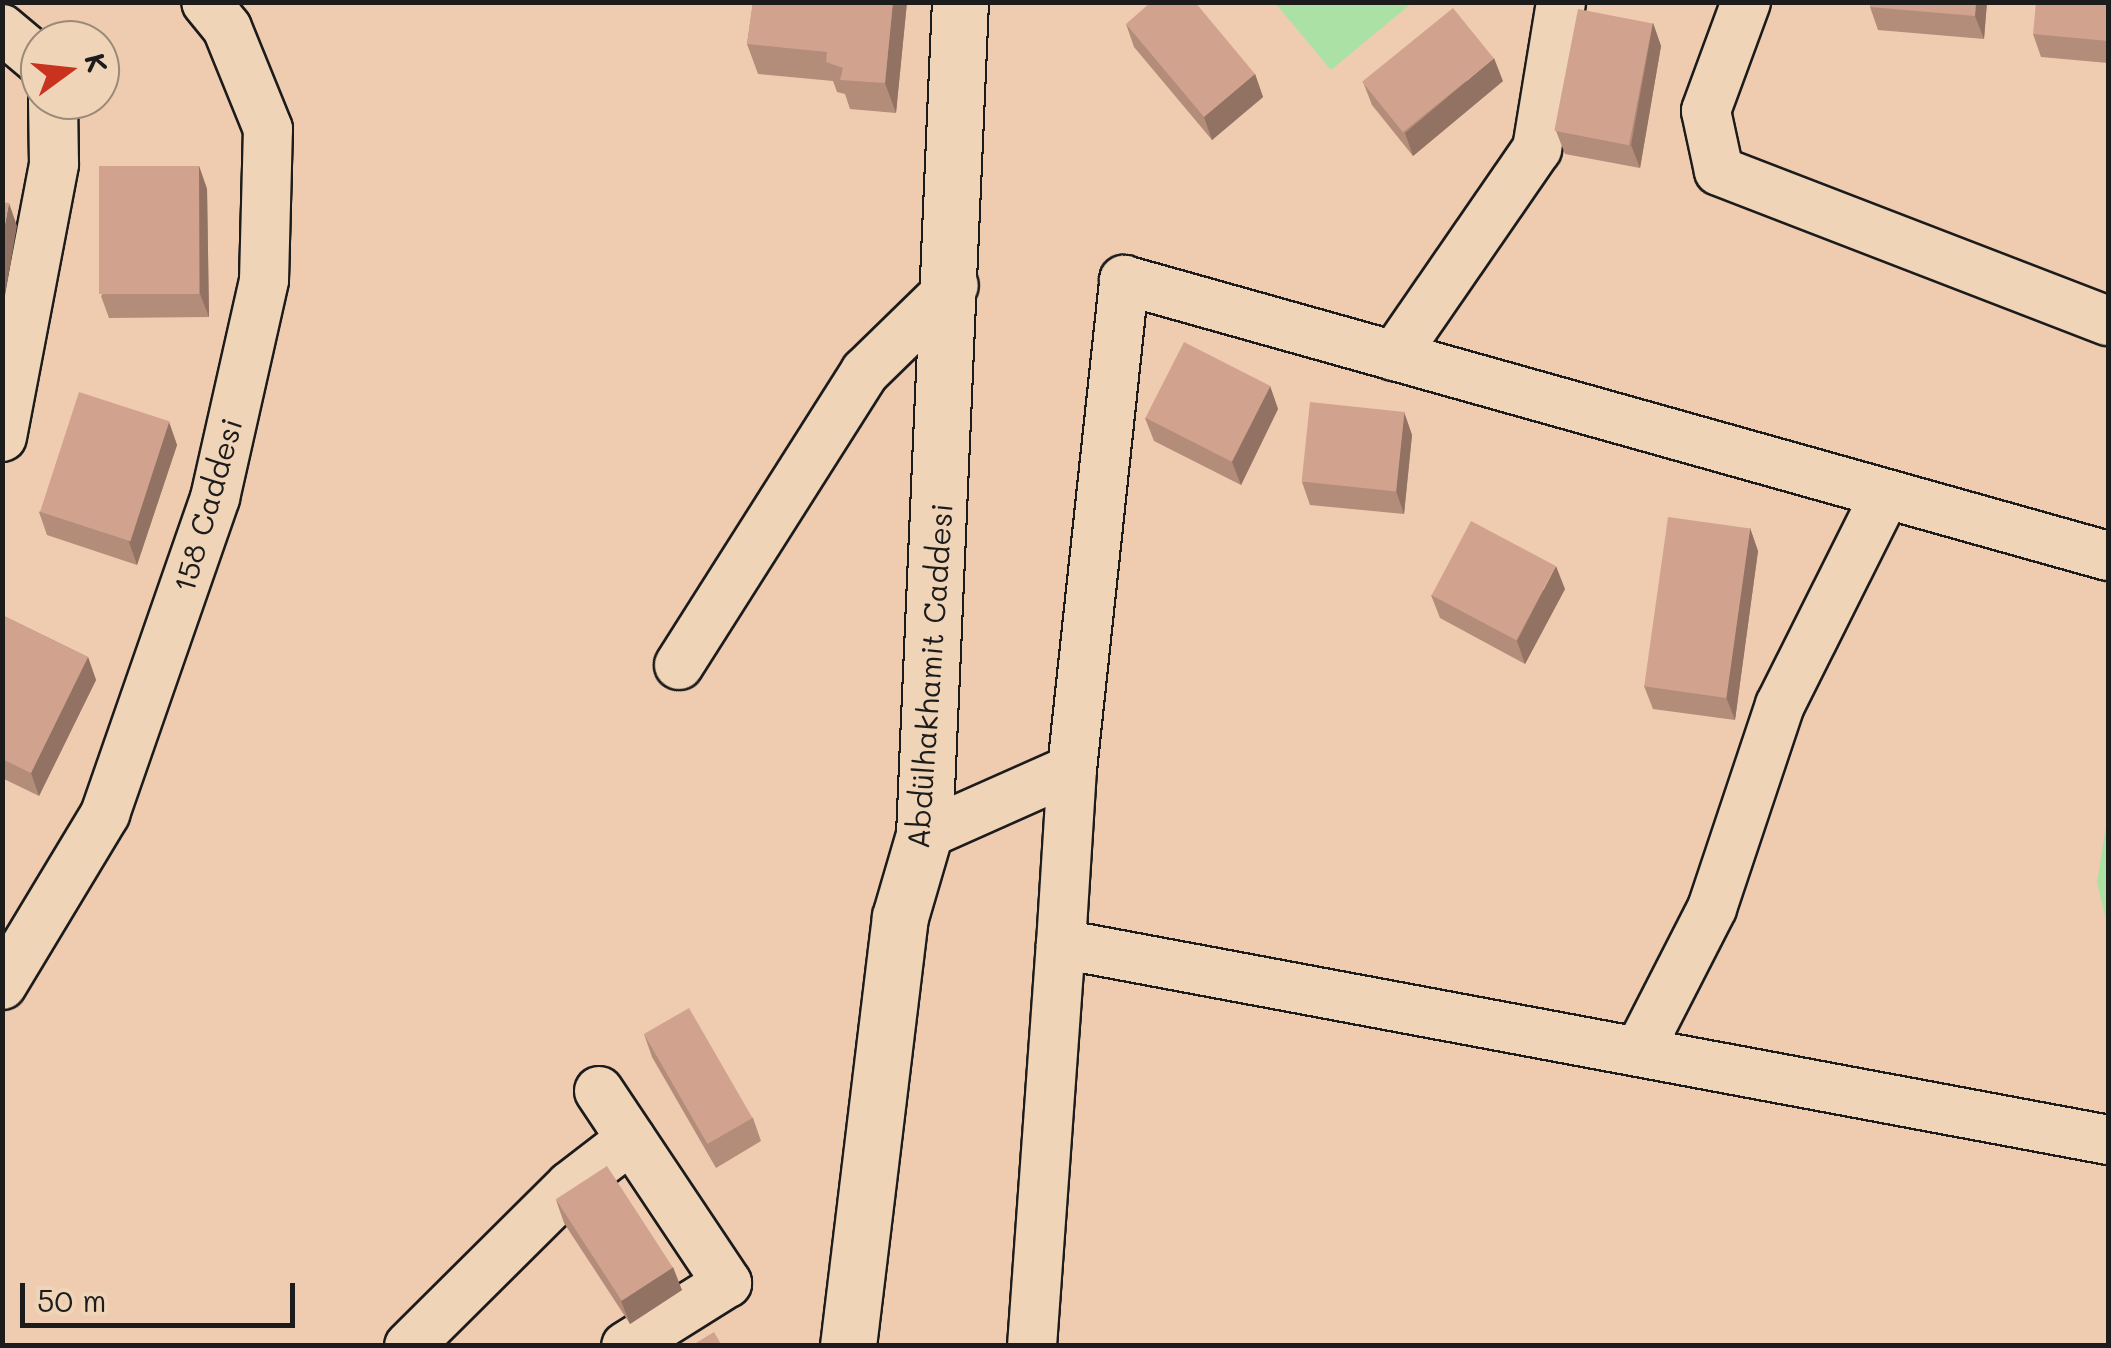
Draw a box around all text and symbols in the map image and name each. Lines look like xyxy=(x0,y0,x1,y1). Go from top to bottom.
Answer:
north arrow xyxy=(20,20,120,120)
text: K xyxy=(77,49,117,76)
street label: 158 Caddesi xyxy=(165,414,249,596)
street label: Abdülhakhamit Caddesi xyxy=(899,502,959,850)
scale bar xyxy=(25,1263,300,1325)
text: 50 m xyxy=(37,1280,107,1320)

